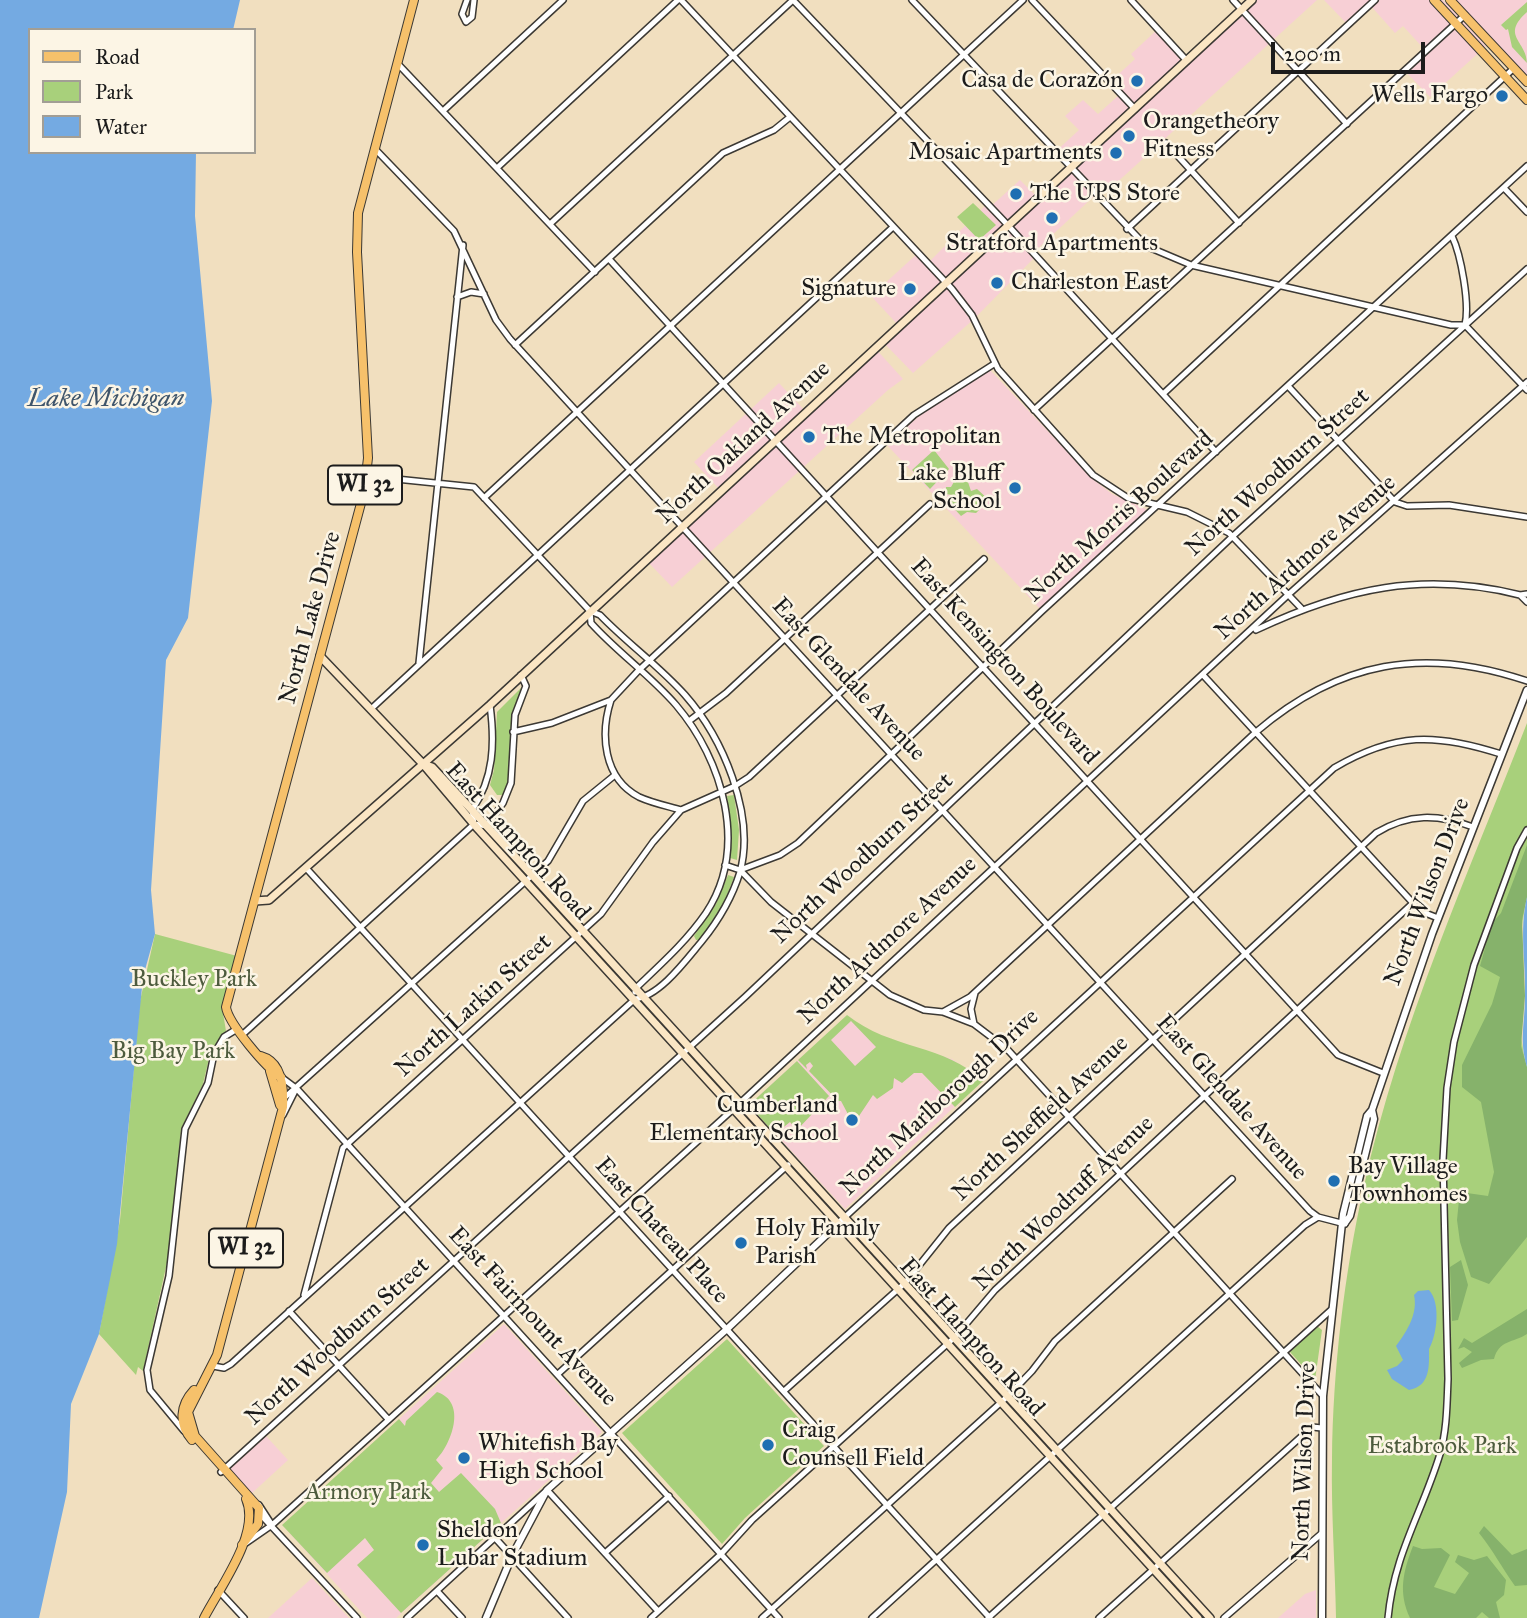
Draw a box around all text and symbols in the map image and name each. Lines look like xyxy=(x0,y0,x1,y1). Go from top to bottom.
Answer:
legend xyxy=(28,28,256,154)
scale bar xyxy=(1275,28,1429,72)
text: 200 m xyxy=(1284,41,1341,67)
text: Road xyxy=(95,44,140,70)
place label: Casa de Corazón xyxy=(961,67,1123,95)
marker: Casa de Corazón xyxy=(1129,73,1145,89)
text: Park xyxy=(95,79,133,105)
place label: Wells Fargo xyxy=(1372,82,1488,110)
marker: Wells Fargo xyxy=(1494,88,1510,104)
place label: Orangetheory Fitness xyxy=(1143,108,1279,164)
text: Water xyxy=(95,114,147,140)
marker: Orangetheory Fitness xyxy=(1121,128,1137,144)
place label: Mosaic Apartments xyxy=(909,139,1102,167)
marker: Mosaic Apartments xyxy=(1108,145,1124,161)
place label: The UPS Store xyxy=(1030,180,1180,208)
marker: The UPS Store xyxy=(1008,186,1024,202)
marker: Stratford Apartments xyxy=(1044,210,1060,226)
place label: Stratford Apartments xyxy=(946,230,1158,258)
place label: Charleston East xyxy=(1011,269,1168,297)
place label: Signature xyxy=(801,275,896,303)
marker: Charleston East xyxy=(989,275,1005,291)
marker: Signature xyxy=(902,281,918,297)
street label: North Oakland Avenue xyxy=(651,355,837,531)
street label: North Woodburn Street xyxy=(1180,383,1376,563)
water label: Lake Michigan xyxy=(28,384,184,416)
place label: The Metropolitan xyxy=(823,423,1001,451)
street label: North Morris Boulevard xyxy=(1020,425,1220,609)
marker: The Metropolitan xyxy=(801,429,817,445)
place label: Lake Bluff School xyxy=(898,460,1001,516)
road number: WI 32 xyxy=(328,466,402,505)
street label: North Ardmore Avenue xyxy=(1210,469,1402,647)
marker: Lake Bluff School xyxy=(1007,480,1023,496)
street label: North Lake Drive xyxy=(274,528,348,708)
street label: East Kensington Boulevard xyxy=(904,553,1104,771)
street label: East Glendale Avenue xyxy=(765,592,931,768)
street label: East Hampton Road xyxy=(438,757,596,927)
street label: North Woodburn Street xyxy=(766,767,960,951)
street label: North Wilson Drive xyxy=(1379,794,1477,990)
street label: North Ardmore Avenue xyxy=(793,851,983,1031)
street label: North Larkin Street xyxy=(390,928,558,1084)
park label: Buckley Park xyxy=(131,966,257,994)
street label: North Marlborough Drive xyxy=(835,1003,1045,1203)
street label: East Glendale Avenue xyxy=(1149,1009,1313,1187)
street label: North Sheffield Avenue xyxy=(947,1030,1135,1208)
park label: Big Bay Park xyxy=(111,1038,235,1066)
place label: Cumberland Elementary School xyxy=(649,1092,838,1148)
street label: North Woodruff Avenue xyxy=(968,1110,1160,1298)
marker: Cumberland Elementary School xyxy=(844,1112,860,1128)
street label: East Chateau Place xyxy=(588,1152,734,1310)
place label: Bay Village Townhomes xyxy=(1348,1153,1468,1209)
marker: Bay Village Townhomes xyxy=(1326,1173,1342,1189)
place label: Holy Family Parish xyxy=(755,1215,880,1271)
street label: East Fairmount Avenue xyxy=(442,1221,622,1413)
road number: WI 32 xyxy=(209,1228,283,1268)
marker: Holy Family Parish xyxy=(733,1235,749,1251)
street label: North Woodburn Street xyxy=(240,1252,436,1432)
street label: East Hampton Road xyxy=(892,1253,1050,1423)
street label: North Wilson Drive xyxy=(1287,1362,1323,1562)
place label: Craig Counsell Field xyxy=(782,1417,924,1473)
place label: Whitefish Bay High School xyxy=(478,1430,617,1486)
park label: Estabrook Park xyxy=(1367,1433,1517,1461)
marker: Craig Counsell Field xyxy=(760,1437,776,1453)
marker: Whitefish Bay High School xyxy=(456,1450,472,1466)
park label: Armory Park xyxy=(305,1479,431,1507)
place label: Sheldon Lubar Stadium xyxy=(437,1517,587,1573)
marker: Sheldon Lubar Stadium xyxy=(415,1537,431,1553)

